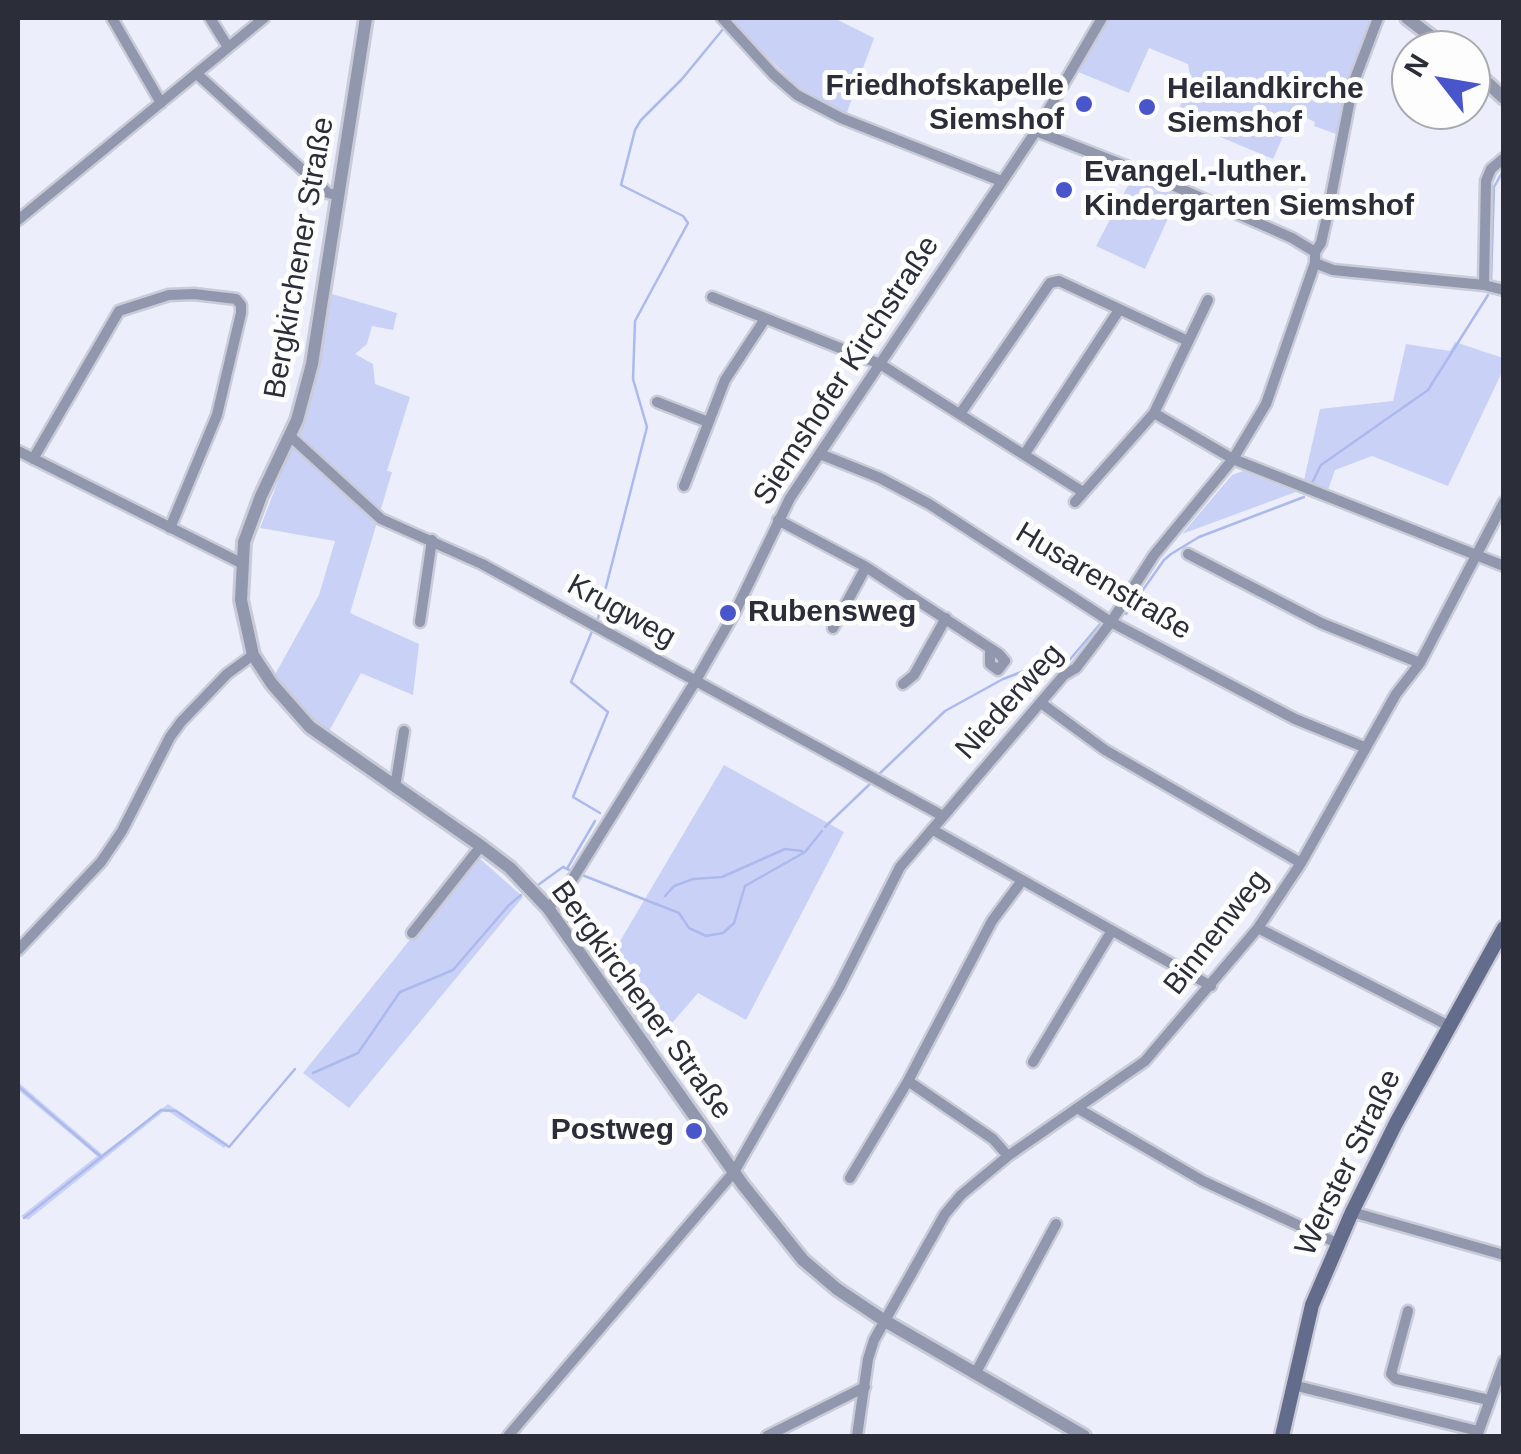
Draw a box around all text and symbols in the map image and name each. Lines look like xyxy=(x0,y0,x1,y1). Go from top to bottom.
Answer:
north arrow xyxy=(1391,30,1491,130)
text: N xyxy=(1398,49,1435,82)
place label: Friedhofskapelle Siemshof xyxy=(826,69,1064,140)
place label: Heilandkirche Siemshof xyxy=(1167,72,1364,142)
marker: Friedhofskapelle Siemshof xyxy=(1073,93,1095,115)
marker: Heilandkirche Siemshof xyxy=(1136,96,1158,118)
street label: Bergkirchener Straße xyxy=(258,114,342,402)
place label: Evangel.-luther. Kindergarten Siemshof xyxy=(1084,155,1414,226)
marker: Evangel.-luther. Kindergarten Siemshof xyxy=(1053,179,1075,201)
street label: Siemshofer Kirchstraße xyxy=(747,230,947,512)
street label: Husarenstraße xyxy=(1009,515,1197,649)
street label: Krugweg xyxy=(560,568,682,656)
place label: Rubensweg xyxy=(748,595,916,631)
marker: Rubensweg xyxy=(717,602,739,624)
street label: Niederweg xyxy=(949,637,1071,767)
street label: Binnenweg xyxy=(1157,863,1277,1003)
street label: Bergkirchener Straße xyxy=(543,875,739,1127)
street label: Werster Straße xyxy=(1288,1064,1410,1262)
place label: Postweg xyxy=(551,1113,674,1149)
marker: Postweg xyxy=(683,1120,705,1142)

